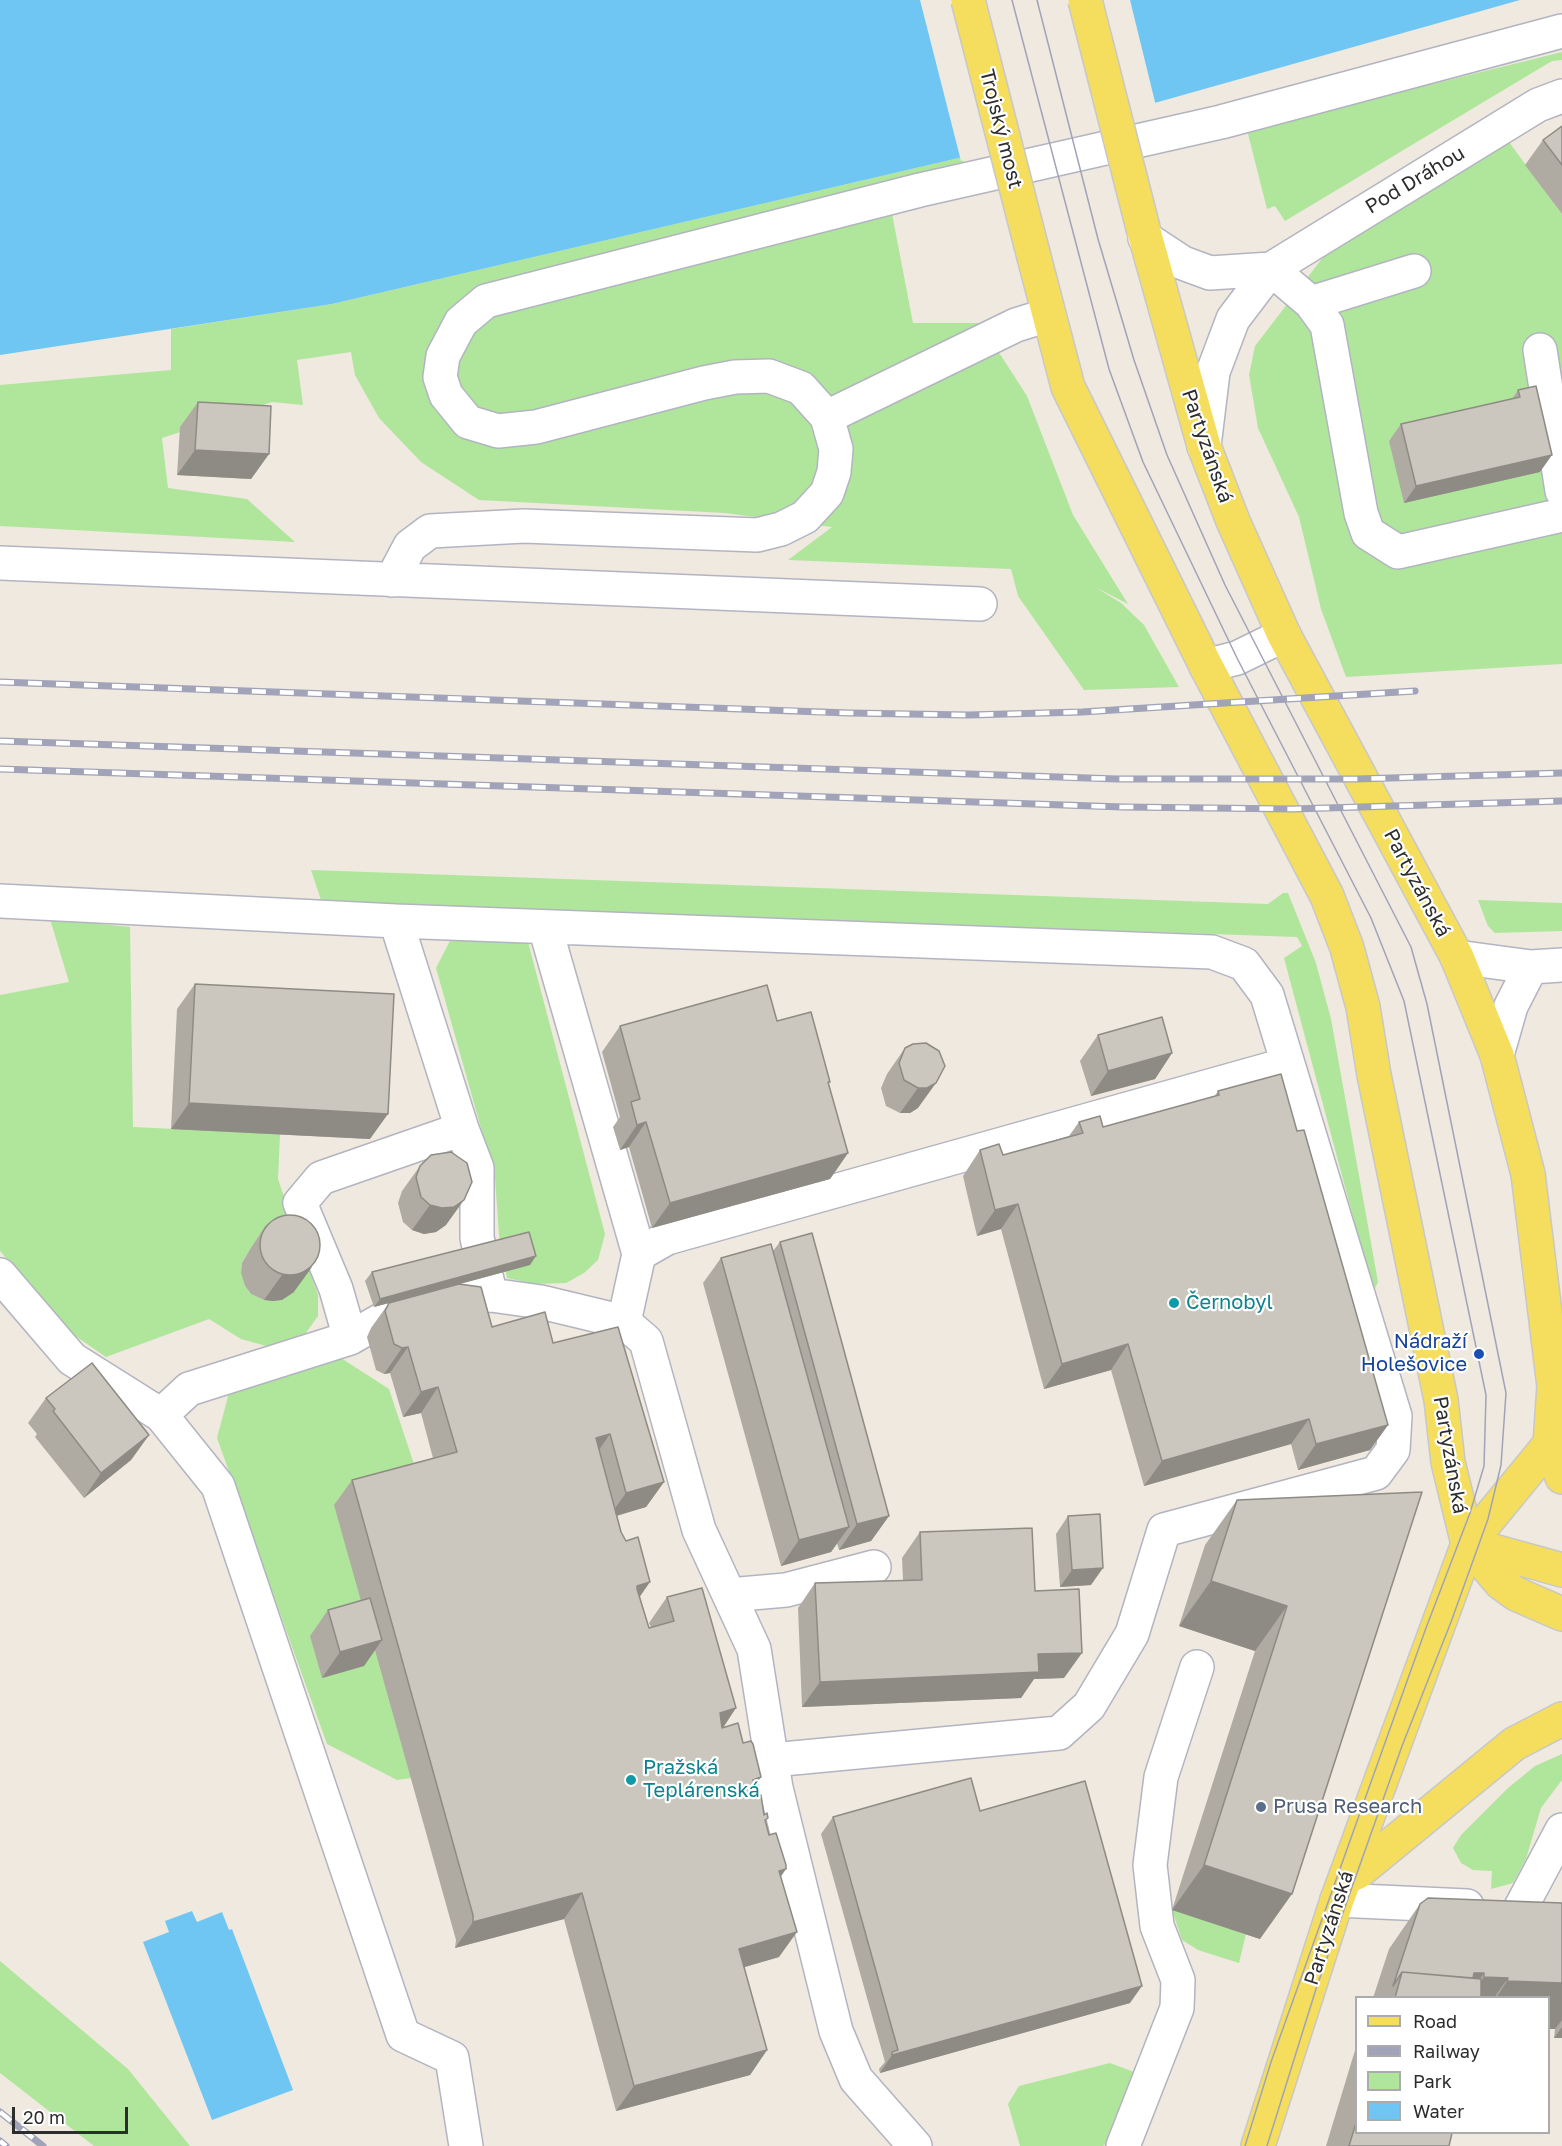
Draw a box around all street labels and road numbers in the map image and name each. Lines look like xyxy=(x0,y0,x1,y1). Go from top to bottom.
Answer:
street label: Trojský most xyxy=(975,67,1027,191)
street label: Pod Dráhou xyxy=(1361,141,1469,219)
street label: Partyzánská xyxy=(1176,386,1238,506)
street label: Partyzánská xyxy=(1379,825,1455,941)
street label: Partyzánská xyxy=(1428,1394,1472,1516)
street label: Partyzánská xyxy=(1299,1868,1359,1988)

